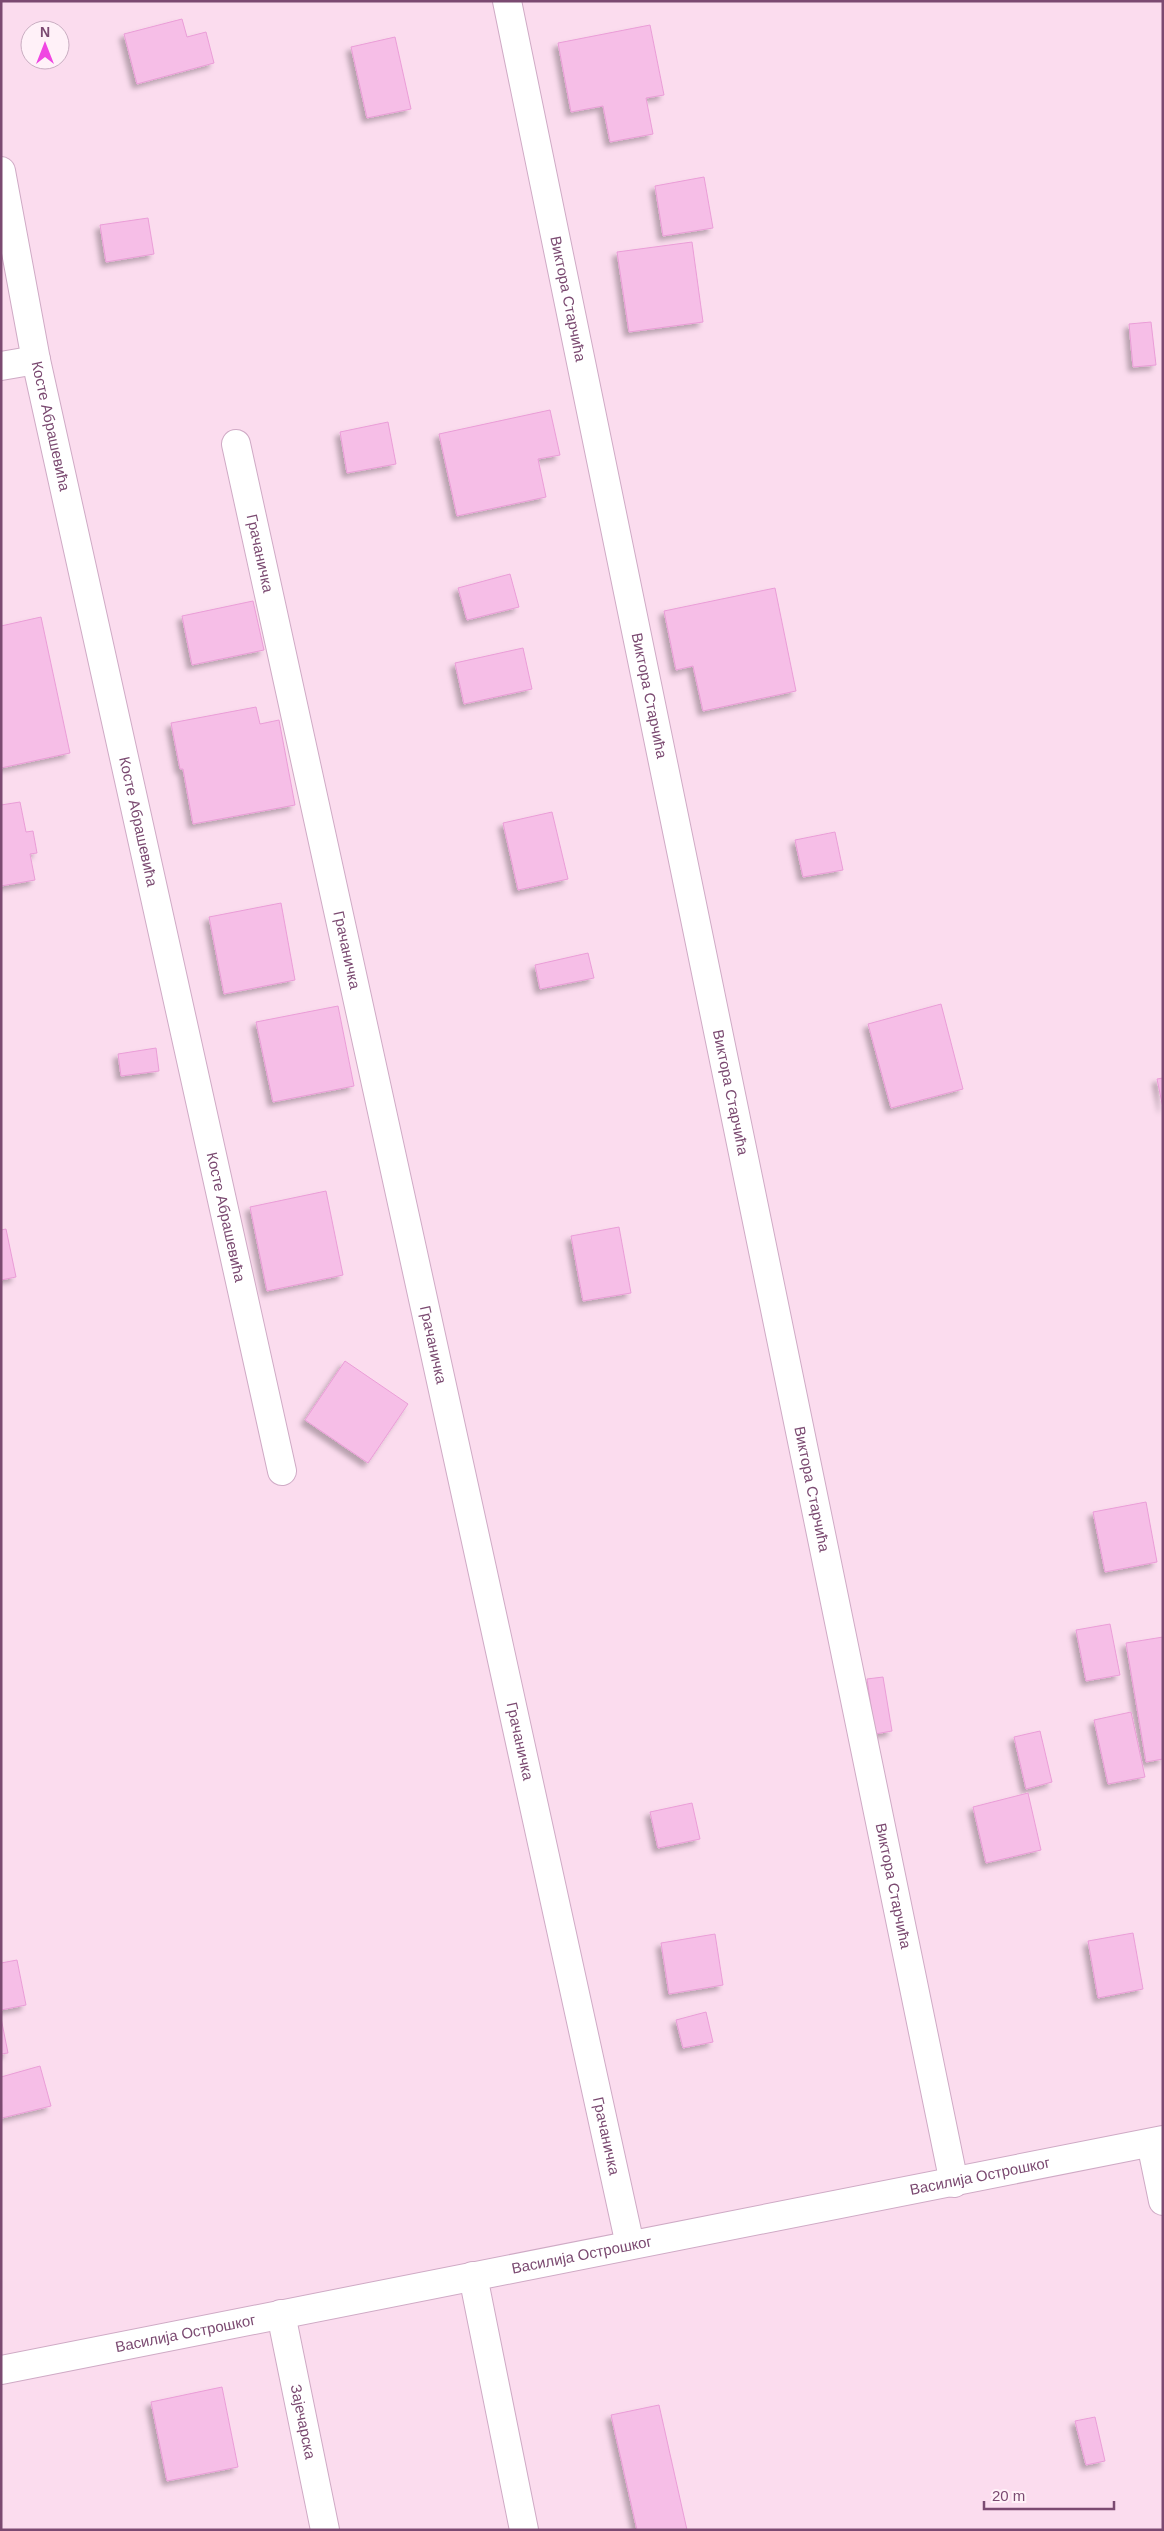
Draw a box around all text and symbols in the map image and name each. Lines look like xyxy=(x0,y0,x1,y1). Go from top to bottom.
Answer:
north arrow xyxy=(20,20,70,70)
text: N xyxy=(40,24,50,40)
street label: Виктора Старчића xyxy=(547,234,590,364)
street label: Косте Абрашевића xyxy=(29,360,74,493)
street label: Грачаничка xyxy=(244,513,277,595)
street label: Виктора Старчића xyxy=(629,631,671,760)
street label: Косте Абрашевића xyxy=(116,755,161,889)
street label: Грачаничка xyxy=(330,909,364,991)
street label: Виктора Старчића xyxy=(710,1028,752,1157)
street label: Косте Абрашевића xyxy=(204,1150,249,1284)
street label: Грачаничка xyxy=(417,1304,450,1386)
street label: Виктора Старчића xyxy=(791,1425,834,1554)
street label: Грачаничка xyxy=(503,1701,537,1783)
street label: Виктора Старчића xyxy=(872,1821,915,1951)
street label: Грачаничка xyxy=(590,2095,624,2177)
street label: Василија Острошког xyxy=(908,2153,1052,2198)
street label: Василија Острошког xyxy=(510,2232,654,2277)
street label: Василија Острошког xyxy=(114,2311,257,2355)
street label: Зајечарска xyxy=(288,2383,319,2461)
scale bar xyxy=(984,2478,1114,2510)
text: 20 m xyxy=(992,2487,1025,2504)

